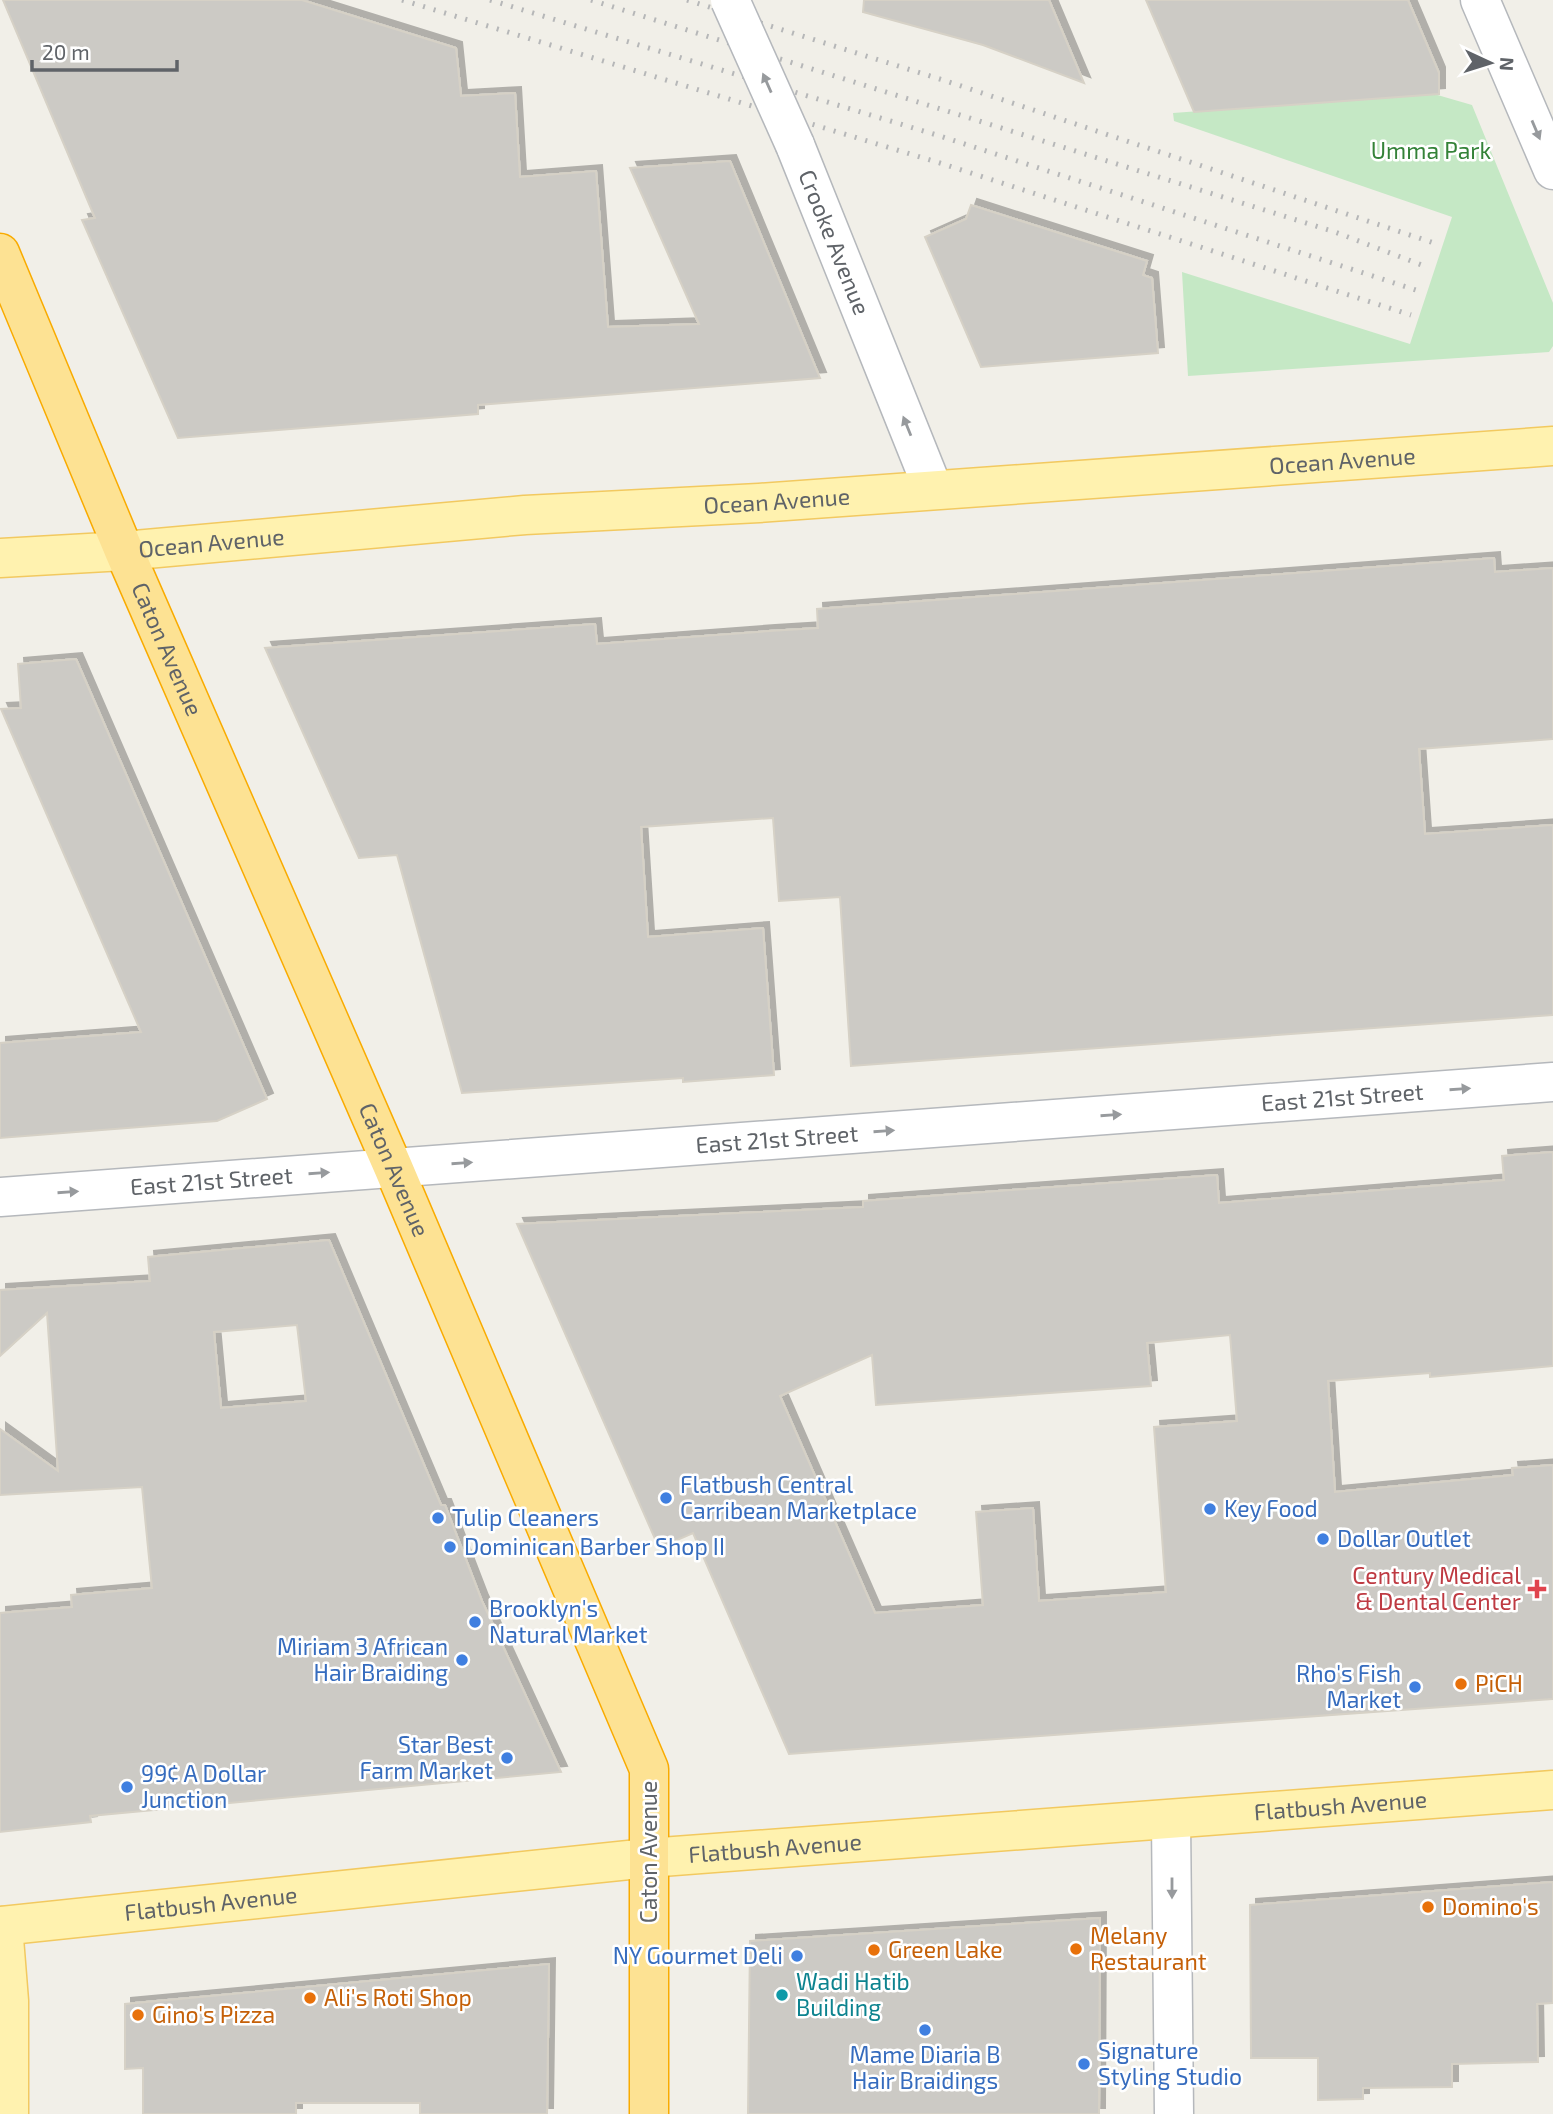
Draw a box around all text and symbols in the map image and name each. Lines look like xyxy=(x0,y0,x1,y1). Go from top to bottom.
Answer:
scale bar xyxy=(32,28,177,72)
north arrow xyxy=(1455,28,1525,98)
text: 20 m xyxy=(42,39,90,64)
text: N xyxy=(1496,57,1519,72)
one-way arrow xyxy=(761,73,773,93)
one-way arrow xyxy=(1530,120,1542,140)
park label: Umma Park xyxy=(1371,136,1491,164)
street label: Crooke Avenue xyxy=(793,166,877,319)
one-way arrow xyxy=(901,416,913,436)
street label: Ocean Avenue xyxy=(1268,441,1416,479)
street label: Ocean Avenue xyxy=(703,482,851,519)
street label: Ocean Avenue xyxy=(137,522,286,563)
street label: Caton Avenue xyxy=(126,578,209,720)
street label: East 21st Street xyxy=(1260,1077,1425,1117)
one-way arrow xyxy=(1449,1083,1471,1094)
street label: Caton Avenue xyxy=(354,1098,436,1241)
one-way arrow xyxy=(1100,1109,1122,1120)
street label: East 21st Street xyxy=(695,1118,859,1158)
one-way arrow xyxy=(873,1126,895,1137)
one-way arrow xyxy=(451,1157,473,1168)
street label: East 21st Street xyxy=(129,1160,294,1200)
one-way arrow xyxy=(309,1167,331,1178)
one-way arrow xyxy=(57,1186,79,1197)
place label: Flatbush Central Carribean Marketplace xyxy=(680,1470,917,1524)
marker: Flatbush Central Carribean Marketplace xyxy=(658,1490,674,1506)
place label: Key Food xyxy=(1224,1494,1318,1522)
marker: Key Food xyxy=(1202,1501,1218,1517)
place label: Tulip Cleaners xyxy=(452,1503,599,1531)
marker: Tulip Cleaners xyxy=(430,1510,446,1526)
place label: Dollar Outlet xyxy=(1337,1524,1471,1552)
marker: Dollar Outlet xyxy=(1315,1531,1331,1547)
place label: Dominican Barber Shop II xyxy=(464,1532,725,1560)
marker: Dominican Barber Shop II xyxy=(442,1539,458,1555)
place label: Century Medical & Dental Center xyxy=(1352,1561,1521,1615)
marker: Century Medical & Dental Center xyxy=(1527,1579,1547,1599)
place label: Brooklyn's Natural Market xyxy=(489,1594,648,1648)
marker: Brooklyn's Natural Market xyxy=(467,1614,483,1630)
place label: Miriam 3 African Hair Braiding xyxy=(277,1632,448,1686)
marker: Miriam 3 African Hair Braiding xyxy=(454,1652,470,1668)
place label: Rho's Fish Market xyxy=(1296,1659,1401,1713)
place label: PiCH xyxy=(1475,1669,1523,1697)
marker: PiCH xyxy=(1453,1676,1469,1692)
marker: Rho's Fish Market xyxy=(1407,1679,1423,1695)
place label: Star Best Farm Market xyxy=(360,1730,493,1784)
marker: Star Best Farm Market xyxy=(499,1750,515,1766)
place label: 99¢ A Dollar Junction xyxy=(141,1759,266,1813)
marker: 99¢ A Dollar Junction xyxy=(119,1779,135,1795)
street label: Caton Avenue xyxy=(634,1781,662,1923)
street label: Flatbush Avenue xyxy=(1253,1785,1428,1825)
street label: Flatbush Avenue xyxy=(687,1827,863,1868)
one-way arrow xyxy=(1166,1877,1178,1899)
street label: Flatbush Avenue xyxy=(123,1880,299,1926)
place label: Domino's xyxy=(1442,1892,1539,1920)
marker: Domino's xyxy=(1420,1899,1436,1915)
place label: Melany Restaurant xyxy=(1090,1921,1207,1975)
place label: Green Lake xyxy=(888,1935,1003,1963)
place label: NY Gourmet Deli xyxy=(613,1941,783,1969)
marker: Melany Restaurant xyxy=(1068,1941,1084,1957)
marker: Green Lake xyxy=(866,1942,882,1958)
marker: NY Gourmet Deli xyxy=(789,1948,805,1964)
place label: Wadi Hatib Building xyxy=(796,1967,910,2021)
place label: Ali's Roti Shop xyxy=(324,1983,472,2011)
marker: Wadi Hatib Building xyxy=(774,1987,790,2003)
marker: Ali's Roti Shop xyxy=(302,1990,318,2006)
place label: Gino's Pizza xyxy=(152,2000,275,2028)
marker: Gino's Pizza xyxy=(130,2007,146,2023)
marker: Mame Diaria B Hair Braidings xyxy=(917,2022,933,2038)
place label: Signature Styling Studio xyxy=(1098,2036,1242,2090)
place label: Mame Diaria B Hair Braidings xyxy=(850,2040,1000,2094)
marker: Signature Styling Studio xyxy=(1076,2056,1092,2072)

